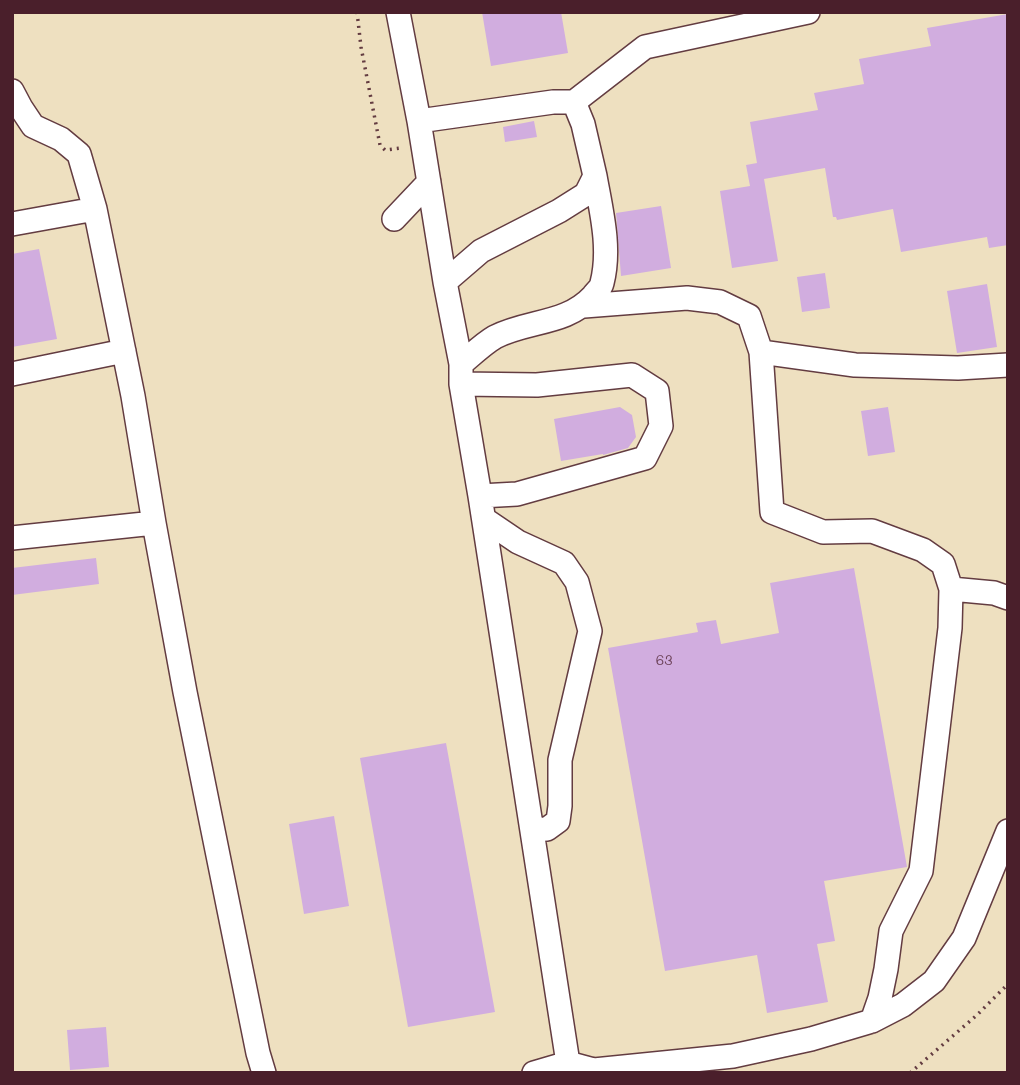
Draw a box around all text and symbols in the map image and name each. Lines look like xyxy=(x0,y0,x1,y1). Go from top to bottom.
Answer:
house number: 63 xyxy=(656,653,672,669)

